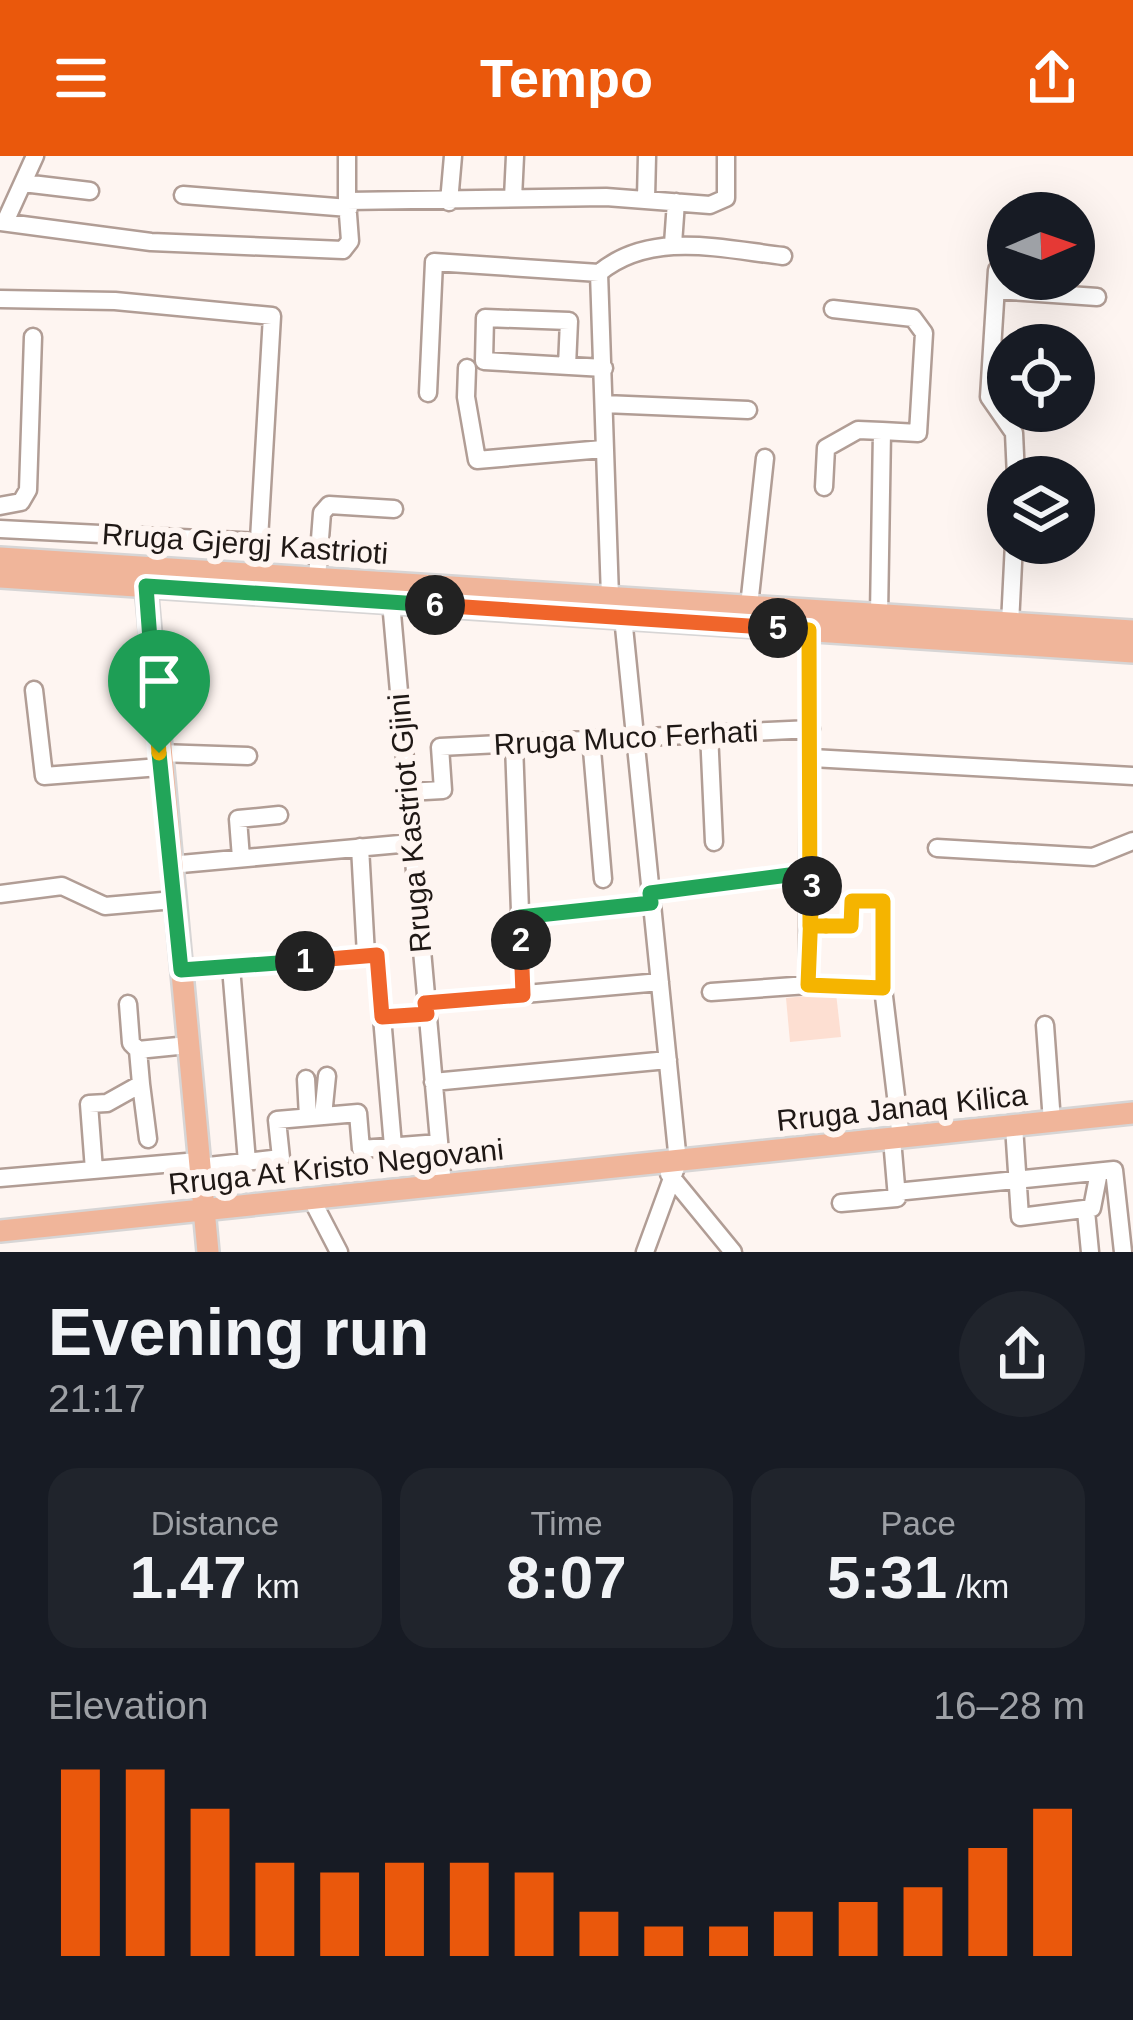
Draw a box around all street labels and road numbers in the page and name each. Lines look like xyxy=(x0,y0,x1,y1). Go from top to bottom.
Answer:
street label: Rruga Gjergj Kastrioti xyxy=(101,517,389,570)
street label: Rruga Kastriot Gjini xyxy=(382,692,437,954)
street label: Rruga Muco Ferhati xyxy=(493,714,759,761)
street label: Rruga Janaq Kilica xyxy=(775,1078,1029,1137)
street label: Rruga At Kristo Negovani xyxy=(167,1132,505,1201)

